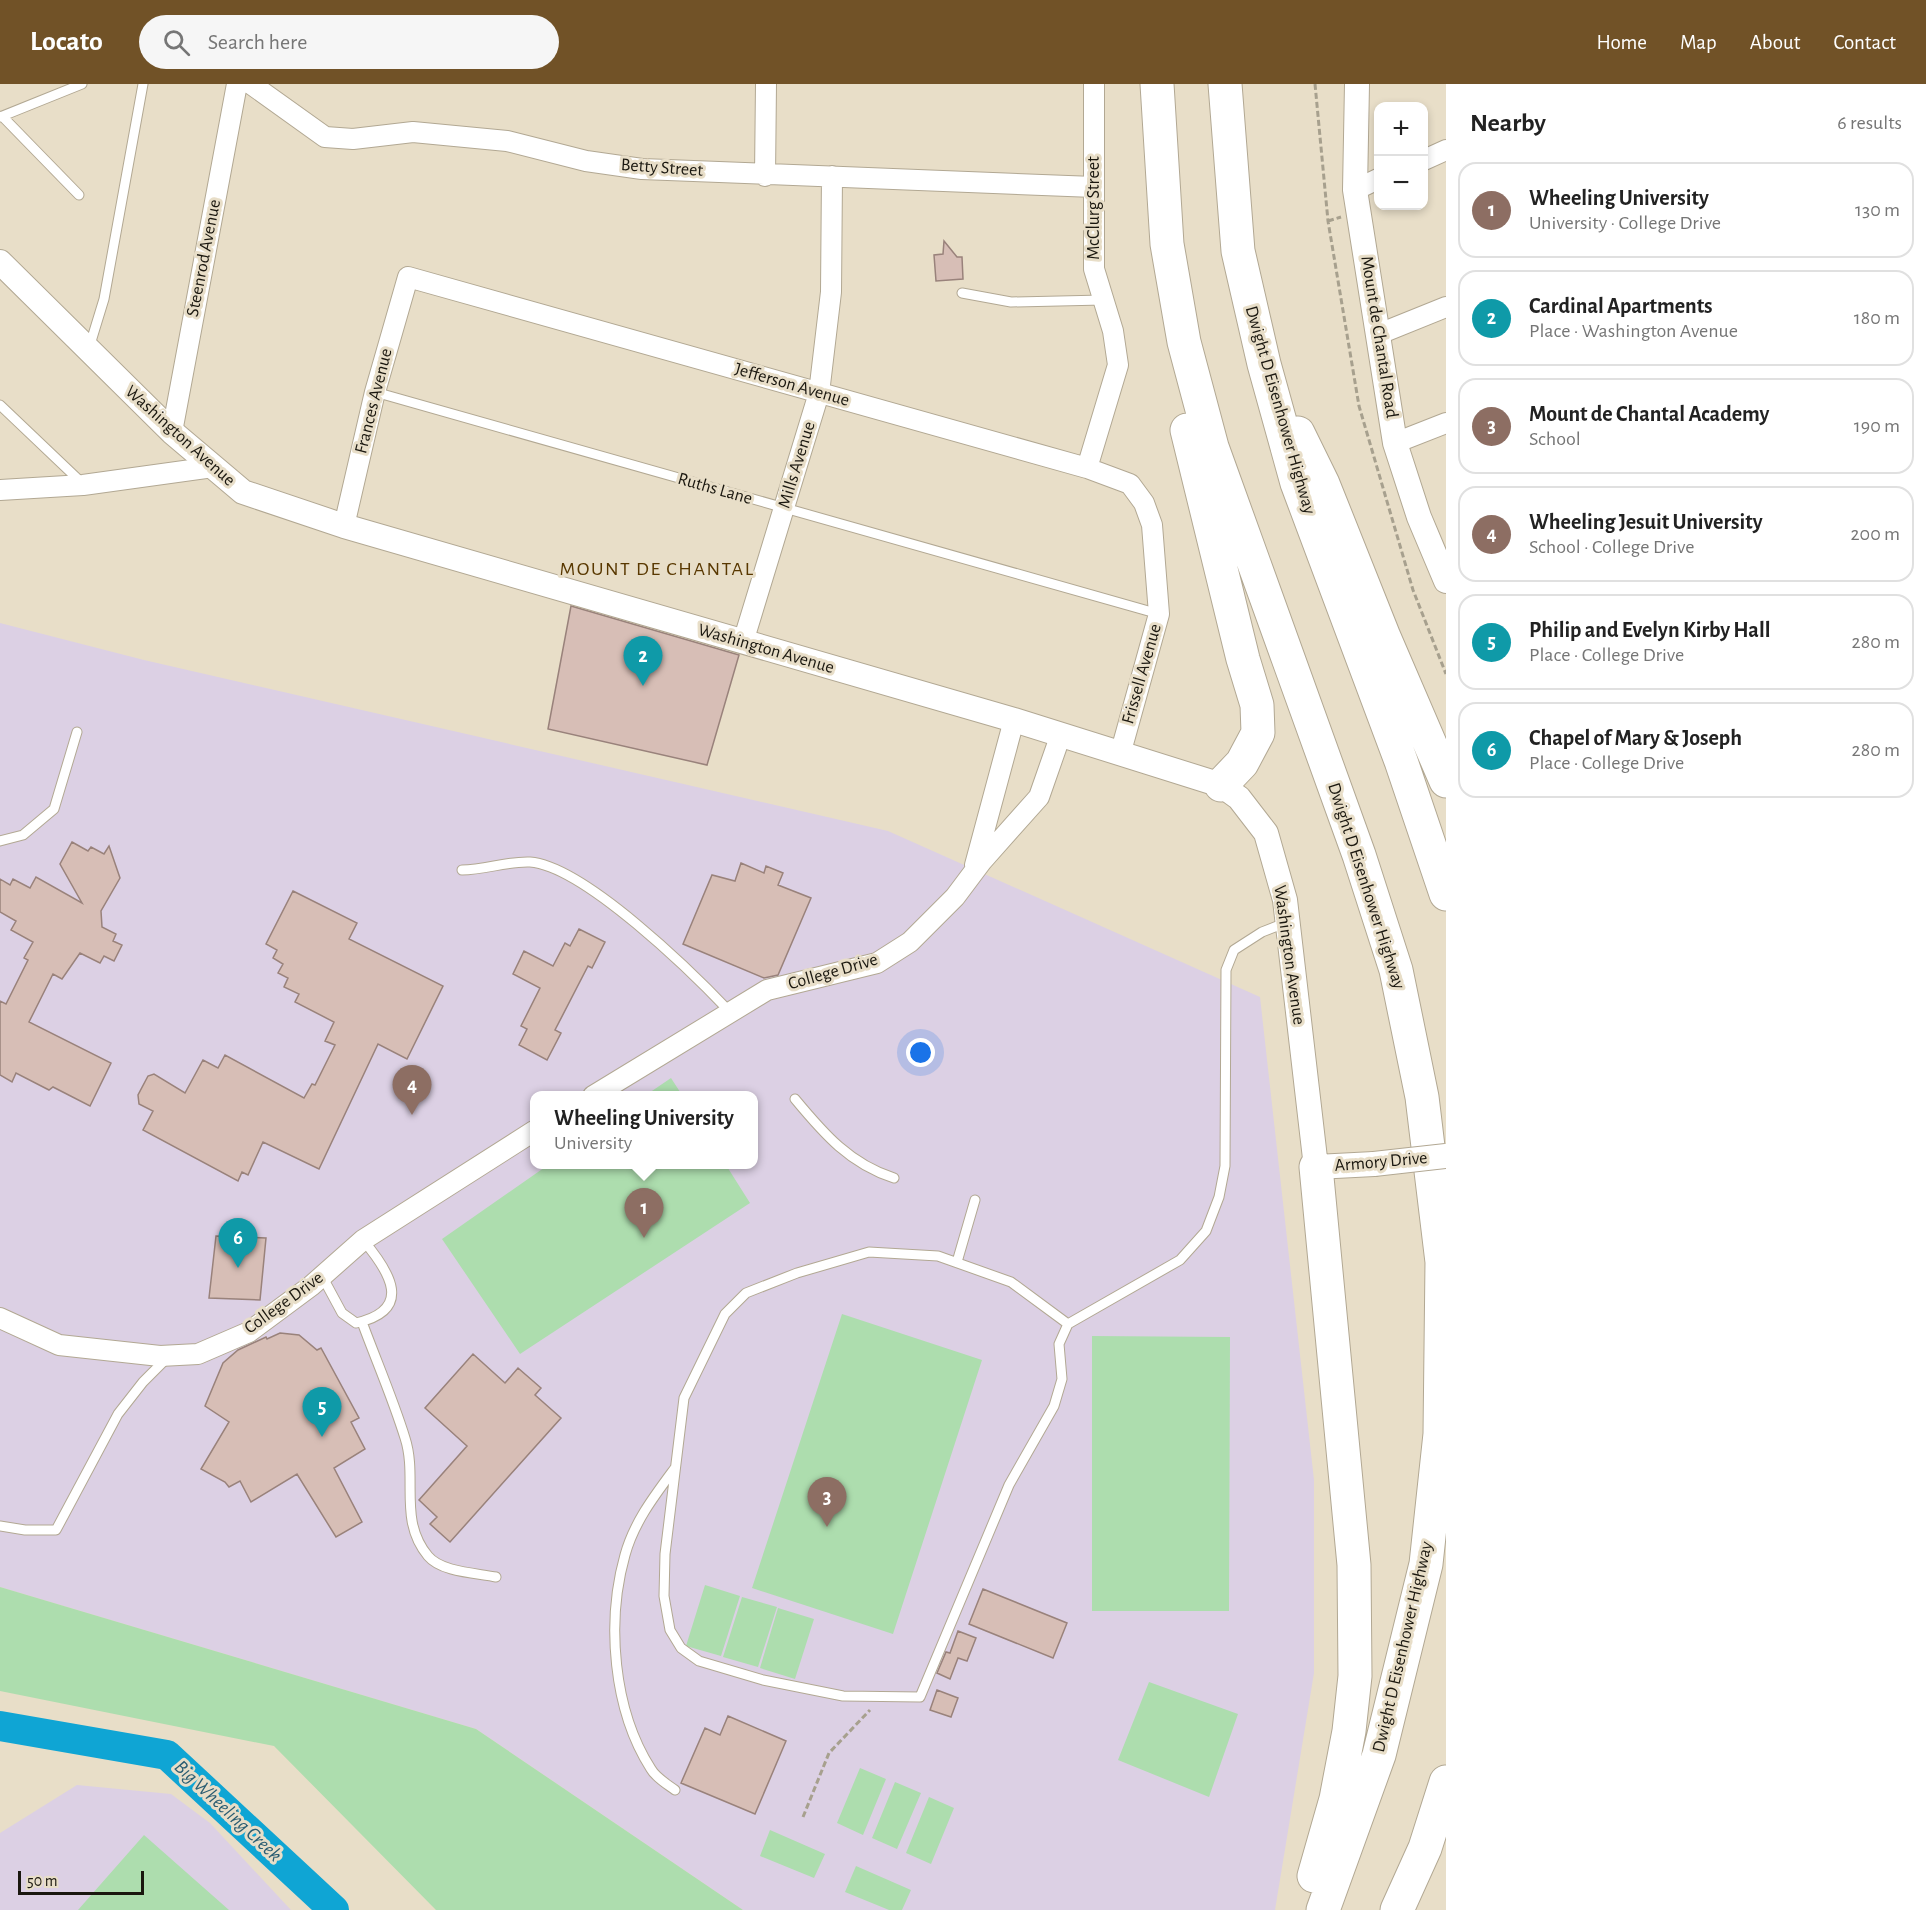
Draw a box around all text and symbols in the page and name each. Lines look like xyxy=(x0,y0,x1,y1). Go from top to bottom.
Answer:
search box xyxy=(139,15,559,69)
icon: search xyxy=(160,26,193,59)
text: Locato xyxy=(30,28,103,56)
text: Search here xyxy=(208,31,307,53)
text: Home xyxy=(1596,32,1647,53)
text: Map xyxy=(1680,32,1717,53)
text: About xyxy=(1750,32,1800,53)
text: Contact xyxy=(1833,32,1896,53)
map controls xyxy=(1374,102,1428,210)
button: + xyxy=(1374,102,1428,156)
text: Nearby xyxy=(1470,110,1546,136)
text: 6 results xyxy=(1837,113,1902,133)
street label: Betty Street xyxy=(620,156,704,180)
street label: McClurg Street xyxy=(1085,156,1103,260)
button: − xyxy=(1374,156,1428,210)
text: Wheeling University xyxy=(1529,187,1709,209)
street label: Steenrod Avenue xyxy=(184,198,224,318)
text: 1 xyxy=(1488,200,1495,220)
text: 130 m xyxy=(1855,200,1900,220)
text: University · College Drive xyxy=(1529,213,1721,233)
street label: Mount de Chantal Road xyxy=(1357,255,1401,419)
text: Cardinal Apartments xyxy=(1529,295,1713,317)
street label: Dwight D Eisenhower Highway xyxy=(1242,304,1318,516)
text: 2 xyxy=(1487,308,1496,328)
text: 180 m xyxy=(1854,308,1900,328)
text: Place · Washington Avenue xyxy=(1529,321,1738,341)
street label: Frances Avenue xyxy=(352,347,396,455)
street label: Jefferson Avenue xyxy=(733,360,851,410)
street label: Washington Avenue xyxy=(122,382,238,490)
text: Mount de Chantal Academy xyxy=(1529,403,1769,425)
text: 3 xyxy=(1487,416,1496,436)
text: 190 m xyxy=(1854,416,1900,436)
street label: Mills Avenue xyxy=(775,420,819,510)
text: School xyxy=(1529,429,1581,449)
street label: Ruths Lane xyxy=(676,470,754,508)
text: Wheeling Jesuit University xyxy=(1529,511,1763,533)
text: 4 xyxy=(1486,524,1497,544)
text: 200 m xyxy=(1850,524,1900,544)
text: School · College Drive xyxy=(1529,537,1694,557)
district label: MOUNT DE CHANTAL xyxy=(560,559,754,579)
text: Philip and Evelyn Kirby Hall xyxy=(1529,619,1770,641)
street label: Washington Avenue xyxy=(696,621,836,677)
street label: Frissell Avenue xyxy=(1119,622,1165,726)
text: 5 xyxy=(1487,632,1496,652)
text: 280 m xyxy=(1852,632,1900,652)
pin: 2 xyxy=(624,636,662,686)
text: Place · College Drive xyxy=(1529,645,1684,665)
text: Chapel of Mary & Joseph xyxy=(1529,727,1742,749)
text: 6 xyxy=(1487,740,1496,760)
text: 280 m xyxy=(1852,740,1900,760)
text: Place · College Drive xyxy=(1529,753,1684,773)
street label: Dwight D Eisenhower Highway xyxy=(1324,781,1408,992)
street label: Washington Avenue xyxy=(1270,884,1308,1026)
street label: College Drive xyxy=(786,951,880,993)
your location xyxy=(906,1038,935,1067)
pin: 4 xyxy=(392,1066,432,1115)
popup xyxy=(530,1091,758,1169)
text: Wheeling University xyxy=(554,1107,734,1129)
text: University xyxy=(554,1133,632,1153)
street label: Armory Drive xyxy=(1334,1149,1428,1175)
pin: 1 xyxy=(624,1188,664,1238)
pin: 6 xyxy=(218,1218,258,1268)
street label: College Drive xyxy=(241,1269,327,1337)
pin: 5 xyxy=(302,1388,342,1437)
pin: 3 xyxy=(808,1478,846,1527)
street label: Dwight D Eisenhower Highway xyxy=(1370,1540,1436,1754)
water label: Big Wheeling Creek xyxy=(171,1756,285,1866)
scale bar xyxy=(18,1868,144,1896)
text: 50 m xyxy=(27,1873,58,1889)

